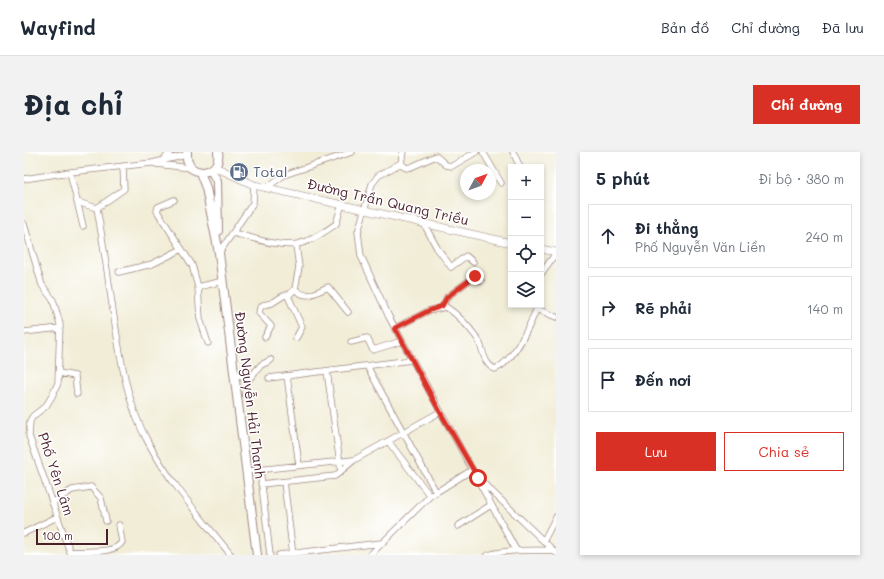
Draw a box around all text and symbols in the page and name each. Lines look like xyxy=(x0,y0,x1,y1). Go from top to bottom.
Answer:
text: Wayfind xyxy=(20,15,96,40)
text: Bản đồ xyxy=(661,18,709,37)
text: Chỉ đường xyxy=(731,18,800,37)
text: Đã lưu xyxy=(822,18,864,37)
button: Chỉ đường xyxy=(753,85,860,124)
text: Địa chỉ xyxy=(24,86,124,122)
fuel station icon: Total xyxy=(228,161,250,183)
place label: Total xyxy=(253,162,288,181)
north arrow xyxy=(460,164,496,200)
map controls xyxy=(508,164,544,308)
button: + xyxy=(508,164,544,200)
text: 5 phút xyxy=(596,167,650,189)
text: Đi bộ · 380 m xyxy=(758,170,844,187)
street label: Đường Trần Quang Triều xyxy=(305,174,471,229)
button: − xyxy=(508,200,544,236)
text: Đi thẳng xyxy=(635,218,698,238)
icon: ahead xyxy=(597,225,619,247)
text: 240 m xyxy=(806,228,843,245)
button: locate xyxy=(508,236,544,272)
text: Phố Nguyễn Văn Liền xyxy=(635,238,765,255)
route end xyxy=(466,267,484,285)
button: layers xyxy=(508,272,544,308)
icon: right xyxy=(597,297,619,319)
text: Rẽ phải xyxy=(635,298,692,318)
text: 140 m xyxy=(807,300,843,317)
street label: Đường Nguyễn Hải Thanh xyxy=(231,310,270,480)
icon: arrive xyxy=(597,369,619,391)
text: Đến nơi xyxy=(635,370,691,390)
street label: Phố Yên Lâm xyxy=(34,430,79,518)
button: Lưu xyxy=(596,432,716,471)
button: Chia sẻ xyxy=(724,432,844,471)
route start xyxy=(469,469,487,487)
scale bar xyxy=(36,527,108,546)
text: 100 m xyxy=(42,528,73,543)

